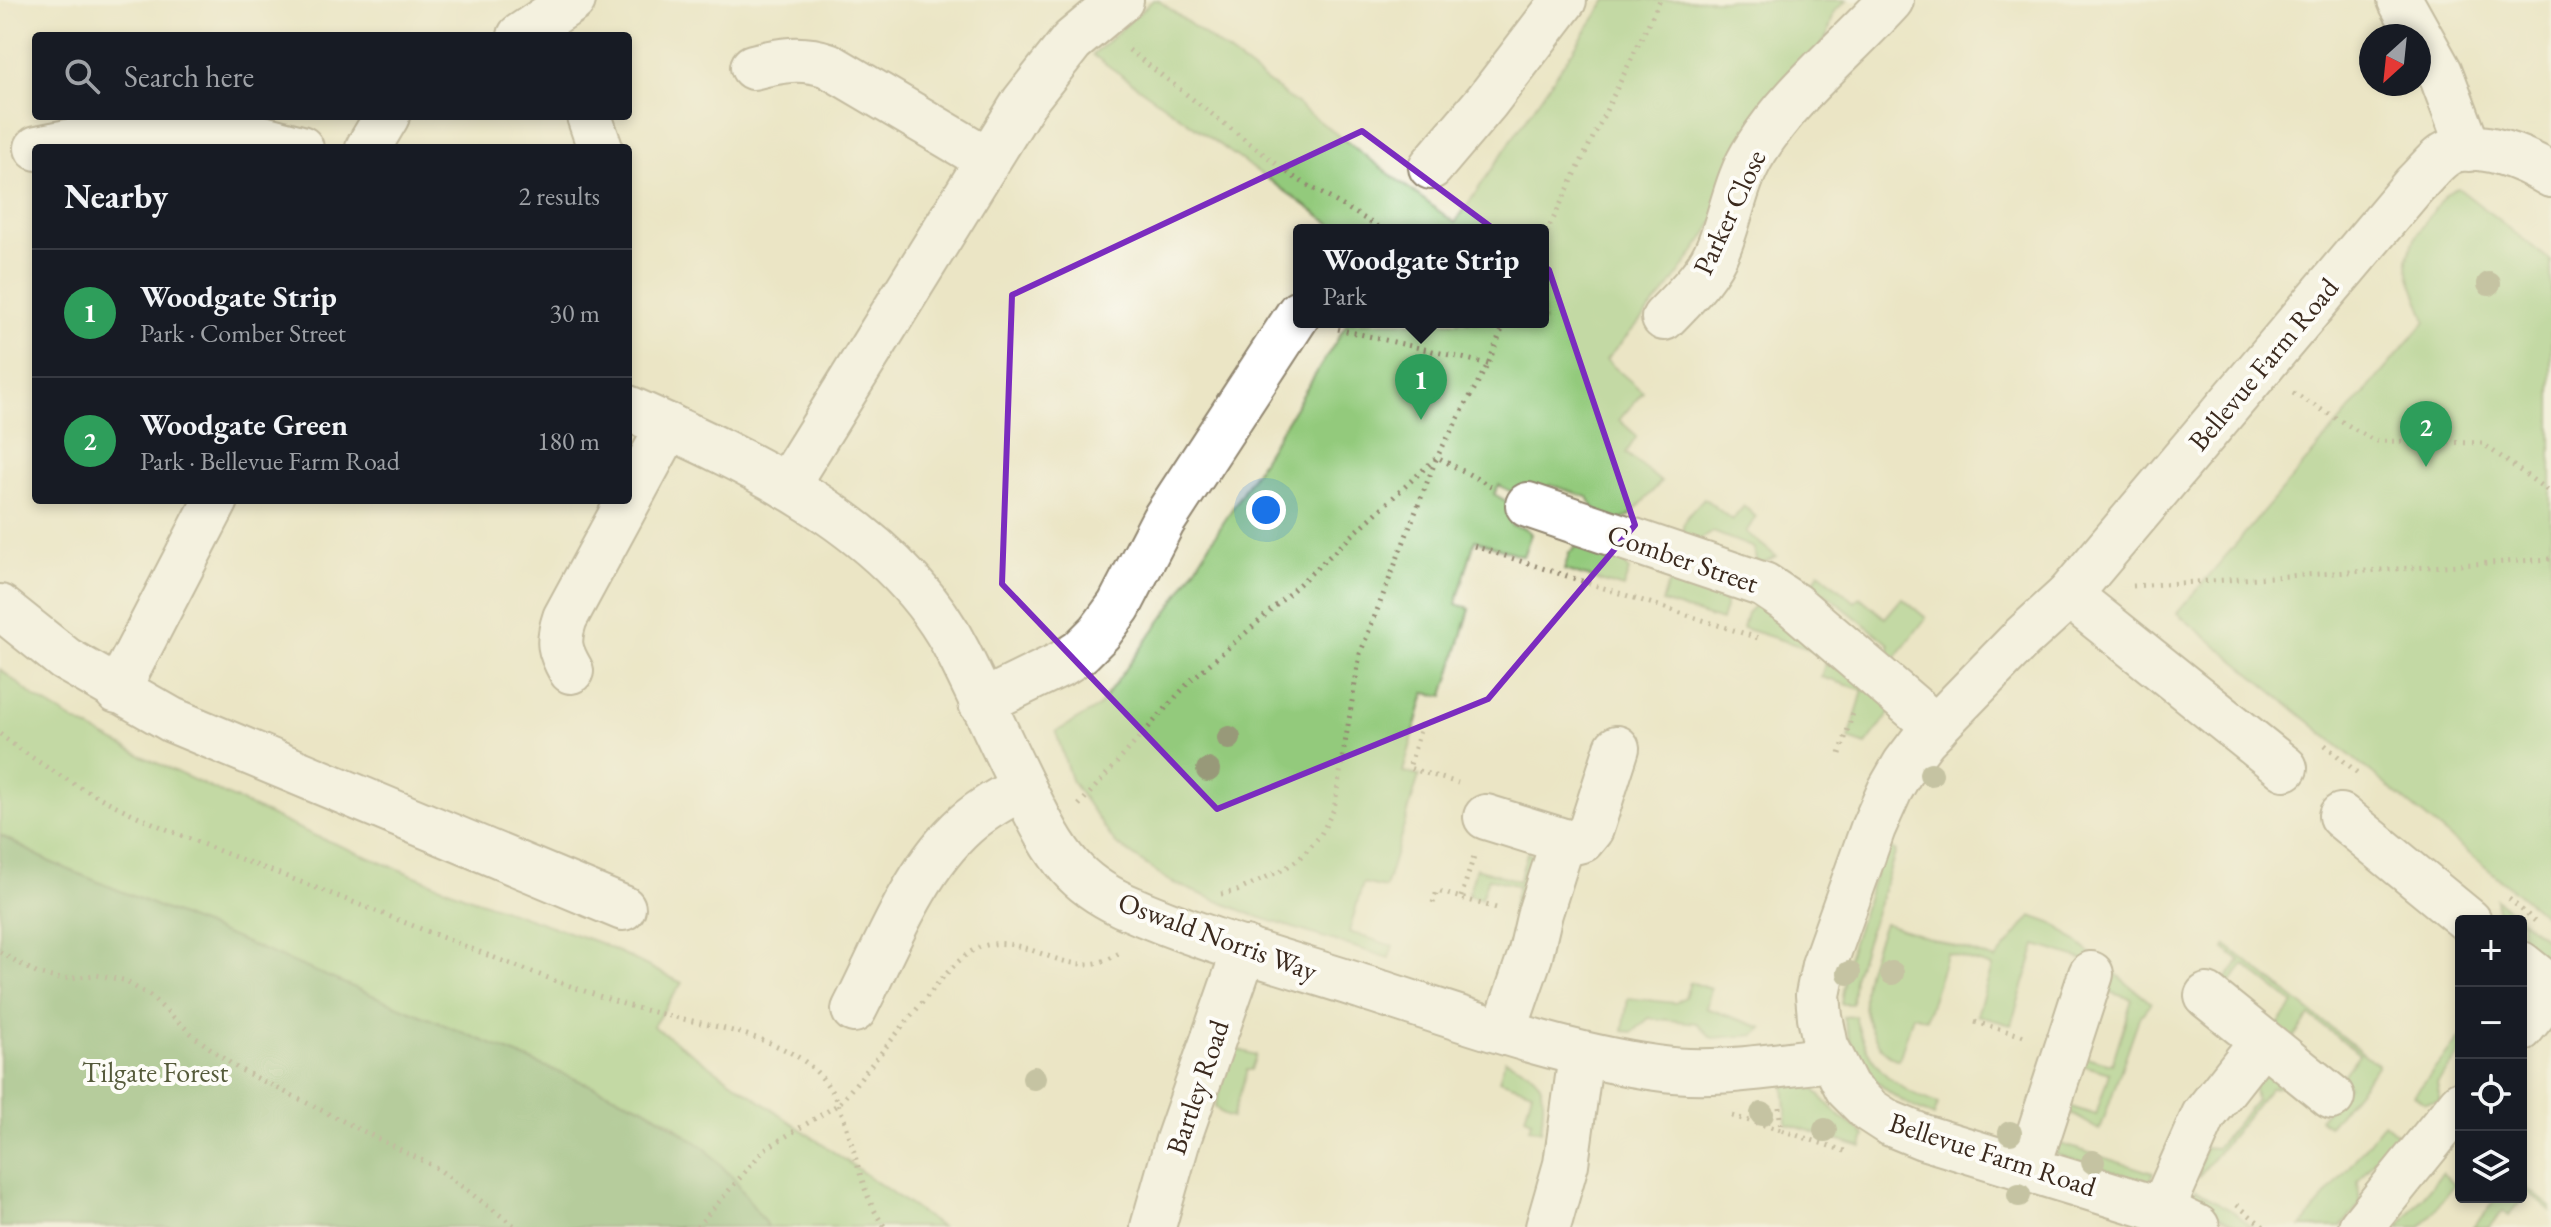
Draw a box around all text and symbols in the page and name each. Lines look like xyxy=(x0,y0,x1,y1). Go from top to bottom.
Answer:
north arrow xyxy=(2359,24,2431,96)
search box xyxy=(32,32,632,120)
icon: search xyxy=(60,54,104,98)
text: Search here xyxy=(124,57,254,96)
street label: Parker Close xyxy=(1684,144,1774,280)
text: Nearby xyxy=(64,174,168,218)
text: 2 results xyxy=(519,179,600,213)
popup xyxy=(1293,224,1549,328)
text: Woodgate Strip xyxy=(1323,240,1519,279)
street label: Bellevue Farm Road xyxy=(2180,269,2347,458)
text: Woodgate Strip xyxy=(140,277,337,316)
text: Park xyxy=(1323,279,1367,313)
text: 1 xyxy=(83,296,97,330)
text: 30 m xyxy=(550,296,600,330)
text: Park · Comber Street xyxy=(140,316,346,350)
pin: 1 xyxy=(1395,354,1447,420)
pin: 2 xyxy=(2400,401,2452,467)
text: Woodgate Green xyxy=(140,405,348,444)
text: 2 xyxy=(83,424,97,458)
text: 180 m xyxy=(537,424,600,458)
text: Park · Bellevue Farm Road xyxy=(140,444,400,478)
your location xyxy=(1246,490,1286,530)
street label: Comber Street xyxy=(1603,515,1763,601)
street label: Oswald Norris Way xyxy=(1114,883,1323,989)
map controls xyxy=(2455,915,2527,1203)
button: + xyxy=(2455,915,2527,987)
button: − xyxy=(2455,987,2527,1059)
street label: Bartley Road xyxy=(1157,1014,1237,1159)
park label: Tilgate Forest xyxy=(82,1054,228,1090)
button: locate xyxy=(2455,1059,2527,1131)
street label: Bellevue Farm Road xyxy=(1885,1104,2102,1205)
button: layers xyxy=(2455,1131,2527,1203)

